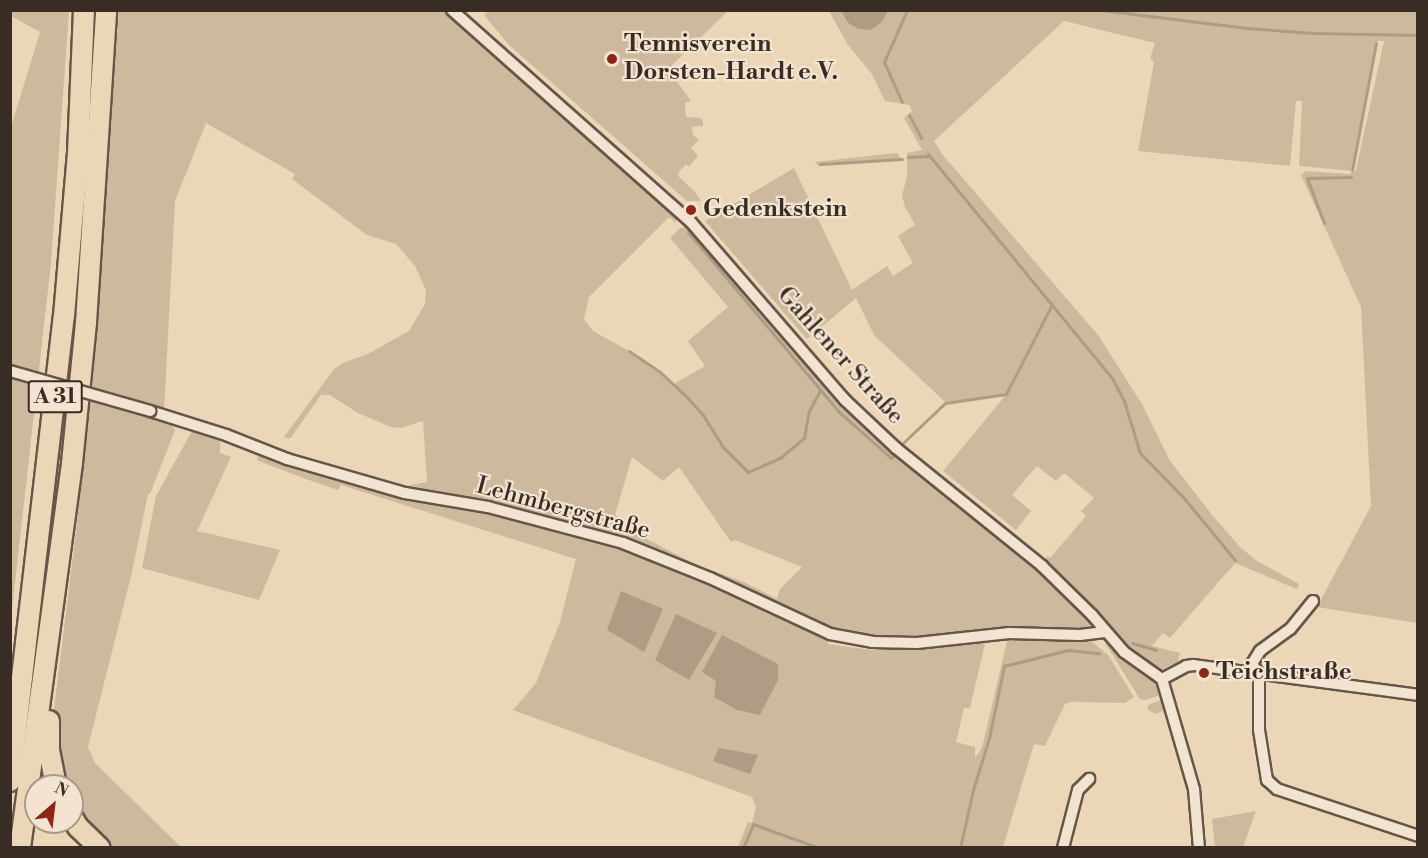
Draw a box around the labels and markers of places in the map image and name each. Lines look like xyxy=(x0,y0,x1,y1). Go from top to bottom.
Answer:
place label: Tennisverein Dorsten-Hardt e.V. xyxy=(624,31,838,87)
marker: Tennisverein Dorsten-Hardt e.V. xyxy=(605,52,619,66)
place label: Gedenkstein xyxy=(703,196,847,224)
marker: Gedenkstein xyxy=(684,203,698,217)
place label: Teichstraße xyxy=(1216,659,1352,687)
marker: Teichstraße xyxy=(1197,666,1211,680)

